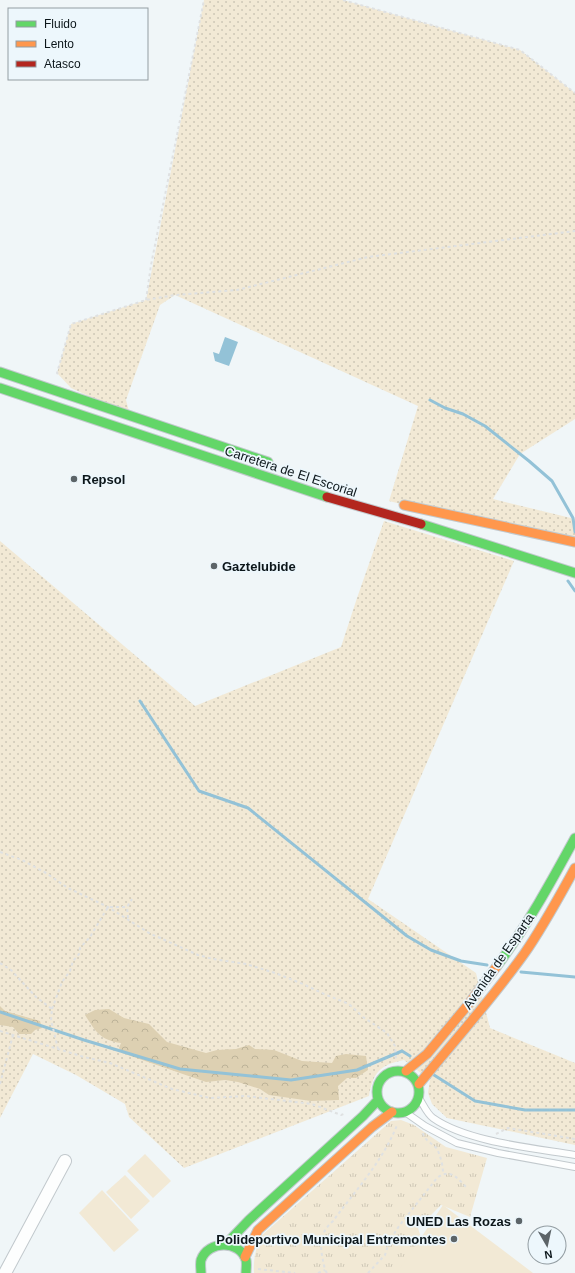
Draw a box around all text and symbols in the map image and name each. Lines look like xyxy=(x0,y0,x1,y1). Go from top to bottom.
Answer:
legend xyxy=(8,8,148,80)
text: Fluido xyxy=(44,17,77,31)
text: Lento xyxy=(44,37,74,51)
text: Atasco xyxy=(44,57,81,71)
street label: Carretera de El Escorial xyxy=(223,443,359,500)
place label: Repsol xyxy=(82,472,125,487)
marker: Repsol xyxy=(69,474,79,484)
place label: Gaztelubide xyxy=(222,559,296,574)
marker: Gaztelubide xyxy=(209,561,219,571)
street label: Avenida de Esparta xyxy=(460,910,537,1012)
place label: UNED Las Rozas xyxy=(406,1214,511,1229)
marker: UNED Las Rozas xyxy=(514,1216,524,1226)
north arrow xyxy=(527,1225,567,1265)
place label: Polideportivo Municipal Entremontes xyxy=(216,1232,446,1247)
marker: Polideportivo Municipal Entremontes xyxy=(449,1234,459,1244)
text: N xyxy=(544,1248,553,1261)

